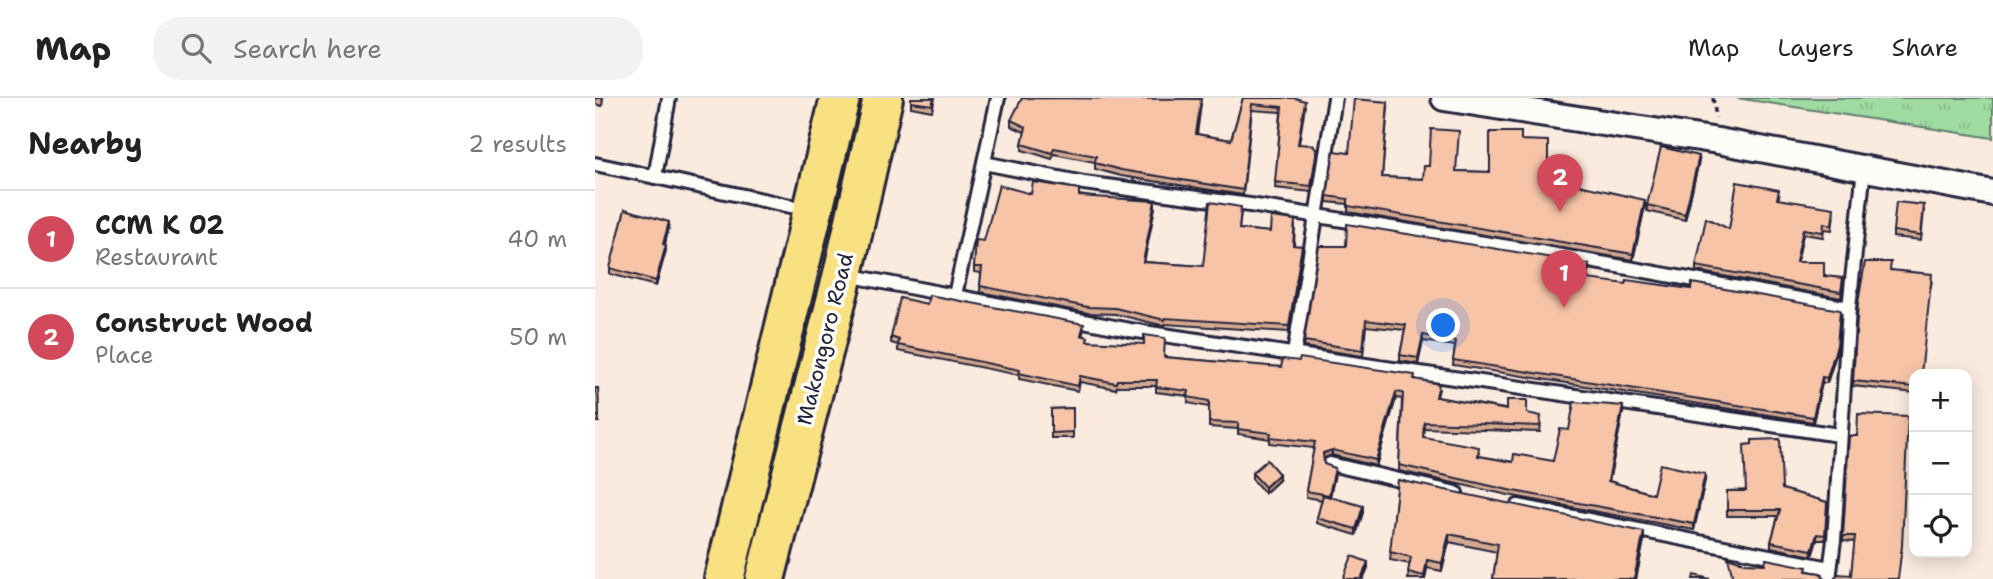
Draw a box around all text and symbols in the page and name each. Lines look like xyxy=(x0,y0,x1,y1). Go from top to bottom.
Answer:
search box xyxy=(153,17,643,80)
text: Map xyxy=(35,26,111,71)
icon: search xyxy=(177,29,215,67)
text: Search here xyxy=(233,31,382,66)
text: Map xyxy=(1688,32,1739,64)
text: Layers xyxy=(1777,32,1854,64)
text: Share xyxy=(1892,32,1958,64)
text: Nearby xyxy=(28,123,143,164)
text: 2 results xyxy=(468,129,567,159)
pin: 2 xyxy=(1537,154,1583,212)
text: CCM K 02 xyxy=(95,207,224,242)
text: 1 xyxy=(46,224,56,254)
text: 40 m xyxy=(507,224,567,254)
text: Restaurant xyxy=(95,242,218,272)
street label: Makongoro Road xyxy=(790,250,860,428)
pin: 1 xyxy=(1541,250,1587,308)
text: Construct Wood xyxy=(95,305,313,340)
your location xyxy=(1426,308,1460,342)
text: 2 xyxy=(43,322,59,352)
text: 50 m xyxy=(509,322,567,352)
text: Place xyxy=(95,340,154,370)
map controls xyxy=(1909,369,1972,558)
button: + xyxy=(1909,369,1972,432)
button: − xyxy=(1909,432,1972,495)
button: locate xyxy=(1909,495,1972,558)

